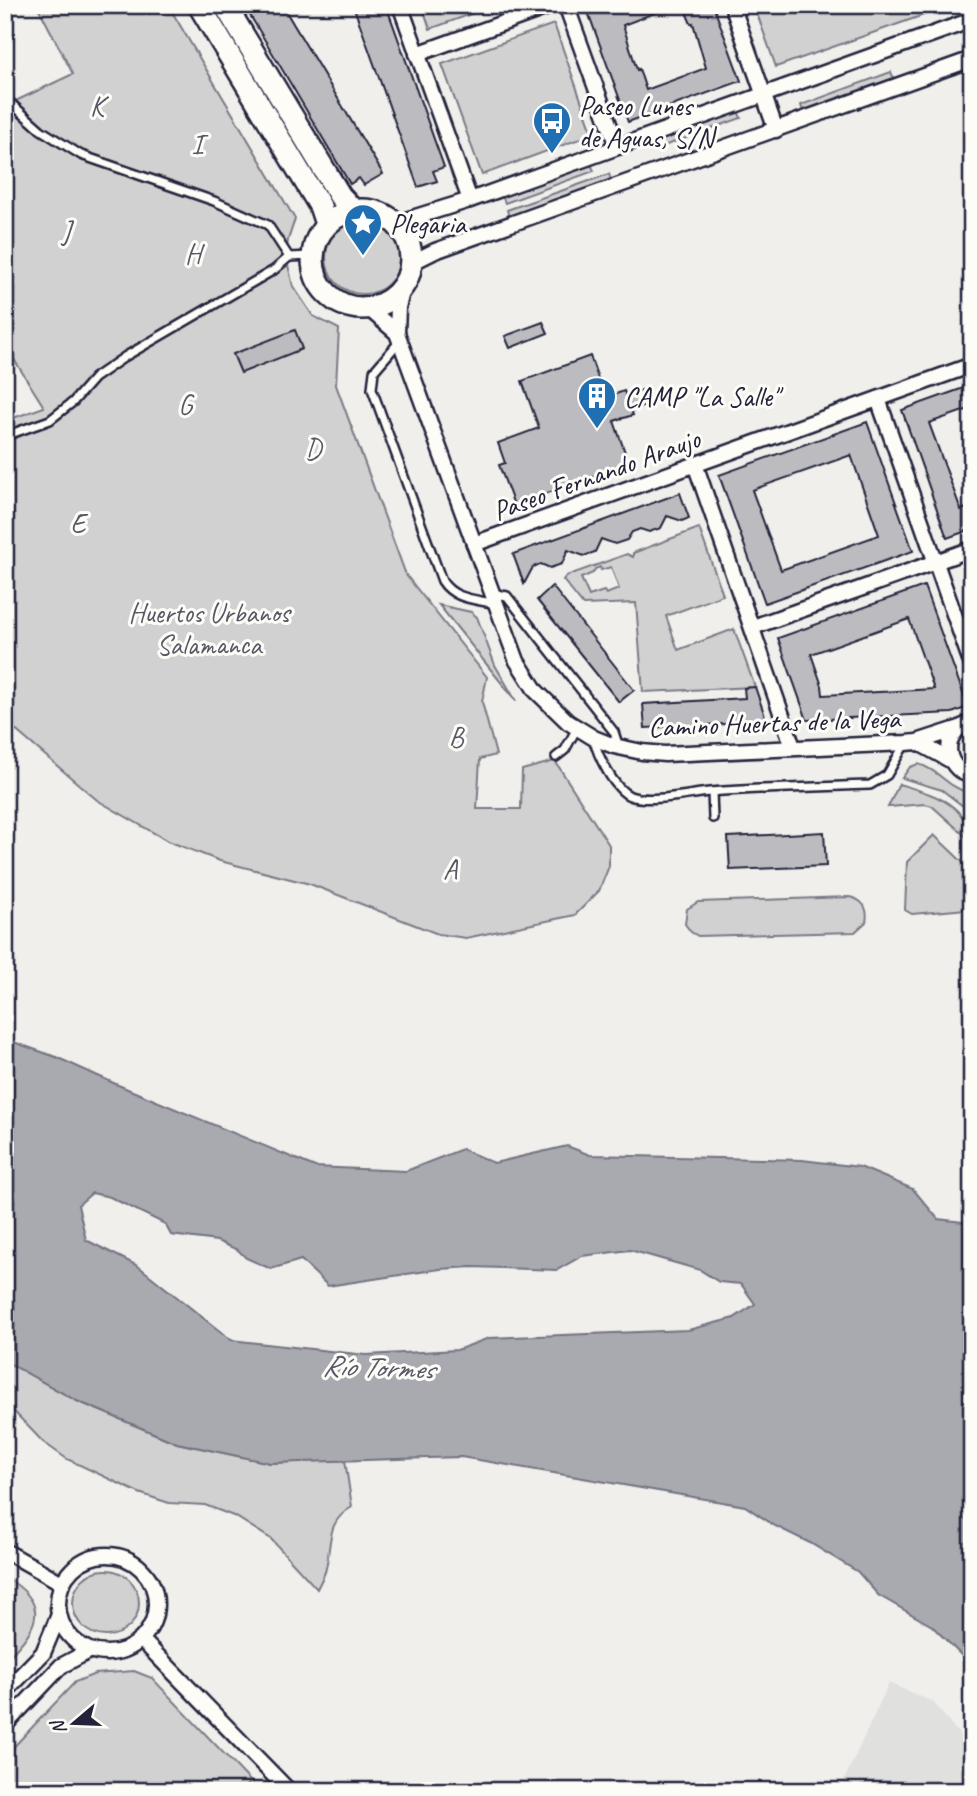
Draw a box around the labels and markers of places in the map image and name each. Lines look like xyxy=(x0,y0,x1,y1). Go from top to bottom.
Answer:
place label: Paseo Lunes de Aguas, S/N xyxy=(579,88,717,155)
bus stop icon: Paseo Lunes de Aguas, S/N xyxy=(531,100,573,155)
place icon: Plegaria xyxy=(342,202,384,257)
place label: Plegaria xyxy=(390,206,468,241)
building icon: CAMP "La Salle" xyxy=(576,375,618,430)
place label: CAMP "La Salle" xyxy=(624,379,784,414)

